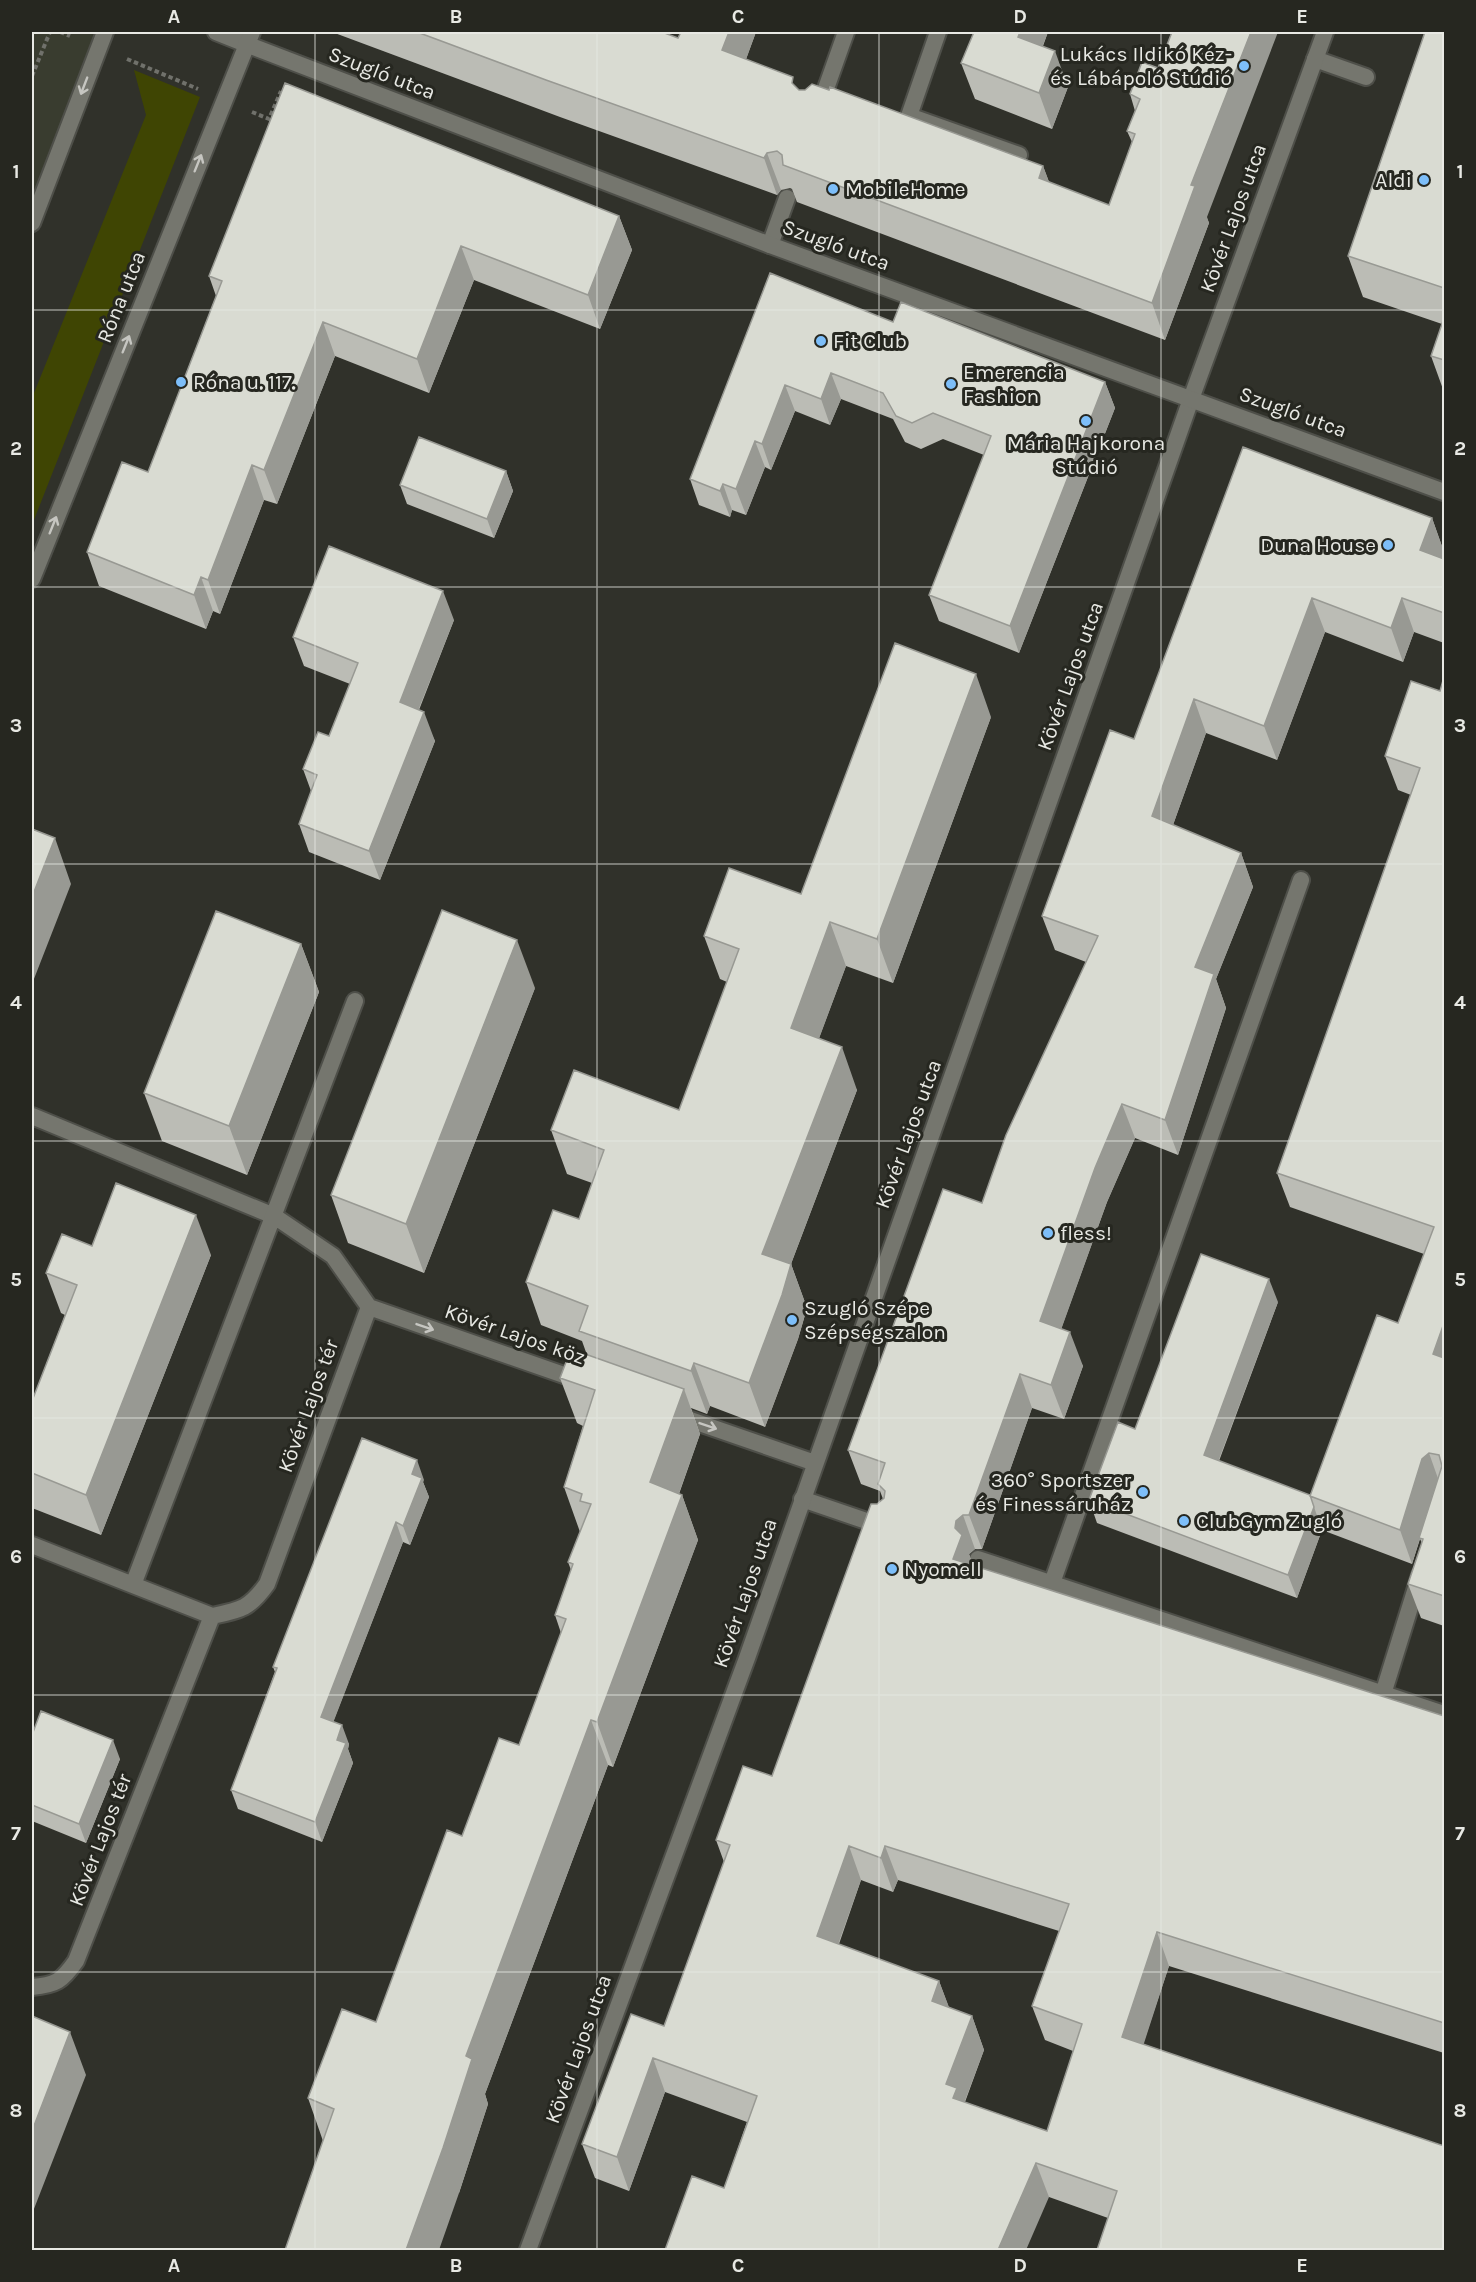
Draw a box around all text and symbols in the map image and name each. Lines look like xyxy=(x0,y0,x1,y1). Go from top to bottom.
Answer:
text: A xyxy=(168,5,181,28)
text: B xyxy=(450,5,462,28)
text: C xyxy=(732,5,744,28)
text: D xyxy=(1013,5,1027,28)
text: E xyxy=(1296,5,1308,28)
street label: Szugló utca xyxy=(325,42,439,104)
place label: Lukács Ildikó Kéz- és Lábápoló Stúdió xyxy=(1050,42,1232,90)
marker: Lukács Ildikó Kéz- és Lábápoló Stúdió xyxy=(1237,59,1251,73)
one-way arrow xyxy=(78,76,89,95)
street label: Kövér Lajos utca xyxy=(1195,140,1271,296)
one-way arrow xyxy=(193,155,204,173)
text: 1 xyxy=(12,160,20,183)
text: 1 xyxy=(1456,160,1464,183)
place label: Aldi xyxy=(1375,168,1412,192)
marker: Aldi xyxy=(1417,173,1431,187)
place label: MobileHome xyxy=(845,177,966,201)
marker: MobileHome xyxy=(826,182,840,196)
street label: Szugló utca xyxy=(779,214,893,276)
street label: Róna utca xyxy=(92,248,150,346)
place label: Fit Club xyxy=(833,329,907,353)
marker: Fit Club xyxy=(814,334,828,348)
one-way arrow xyxy=(121,335,132,354)
place label: Emerencia Fashion xyxy=(963,360,1065,408)
place label: Róna u. 117. xyxy=(193,370,296,394)
marker: Róna u. 117. xyxy=(174,375,188,389)
marker: Emerencia Fashion xyxy=(944,377,958,391)
street label: Szugló utca xyxy=(1236,381,1350,443)
marker: Mária Hajkorona Stúdió xyxy=(1079,414,1093,428)
place label: Mária Hajkorona Stúdió xyxy=(1007,431,1165,479)
text: 2 xyxy=(10,437,22,460)
text: 2 xyxy=(1454,437,1466,460)
one-way arrow xyxy=(48,516,59,535)
place label: Duna House xyxy=(1260,533,1376,557)
marker: Duna House xyxy=(1381,538,1395,552)
street label: Kövér Lajos utca xyxy=(1032,598,1108,754)
text: 3 xyxy=(10,714,22,737)
text: 3 xyxy=(1454,714,1466,737)
text: 4 xyxy=(10,991,22,1014)
text: 4 xyxy=(1454,991,1466,1014)
street label: Kövér Lajos utca xyxy=(870,1056,946,1212)
place label: fless! xyxy=(1060,1221,1112,1245)
marker: fless! xyxy=(1041,1226,1055,1240)
text: 5 xyxy=(10,1268,22,1291)
text: 5 xyxy=(1454,1268,1466,1291)
place label: Szugló Szépe Szépségszalon xyxy=(804,1296,946,1344)
street label: Kövér Lajos köz xyxy=(442,1299,588,1369)
marker: Szugló Szépe Szépségszalon xyxy=(785,1313,799,1327)
one-way arrow xyxy=(415,1322,434,1333)
street label: Kövér Lajos tér xyxy=(273,1336,343,1476)
one-way arrow xyxy=(698,1421,717,1432)
place label: 360° Sportszer és Finessáruház xyxy=(975,1468,1131,1516)
marker: 360° Sportszer és Finessáruház xyxy=(1136,1485,1150,1499)
place label: ClubGym Zugló xyxy=(1196,1509,1342,1533)
marker: ClubGym Zugló xyxy=(1177,1514,1191,1528)
street label: Kövér Lajos utca xyxy=(708,1515,782,1671)
text: 6 xyxy=(10,1545,22,1568)
text: 6 xyxy=(1454,1545,1466,1568)
place label: Nyomell xyxy=(904,1557,982,1581)
marker: Nyomell xyxy=(885,1562,899,1576)
street label: Kövér Lajos tér xyxy=(64,1770,136,1910)
text: 7 xyxy=(11,1822,21,1845)
text: 7 xyxy=(1455,1822,1465,1845)
street label: Kövér Lajos utca xyxy=(540,1971,616,2127)
text: 8 xyxy=(10,2099,22,2122)
text: 8 xyxy=(1454,2099,1466,2122)
text: A xyxy=(168,2254,181,2277)
text: B xyxy=(450,2254,462,2277)
text: C xyxy=(732,2254,744,2277)
text: D xyxy=(1013,2254,1027,2277)
text: E xyxy=(1296,2254,1308,2277)

